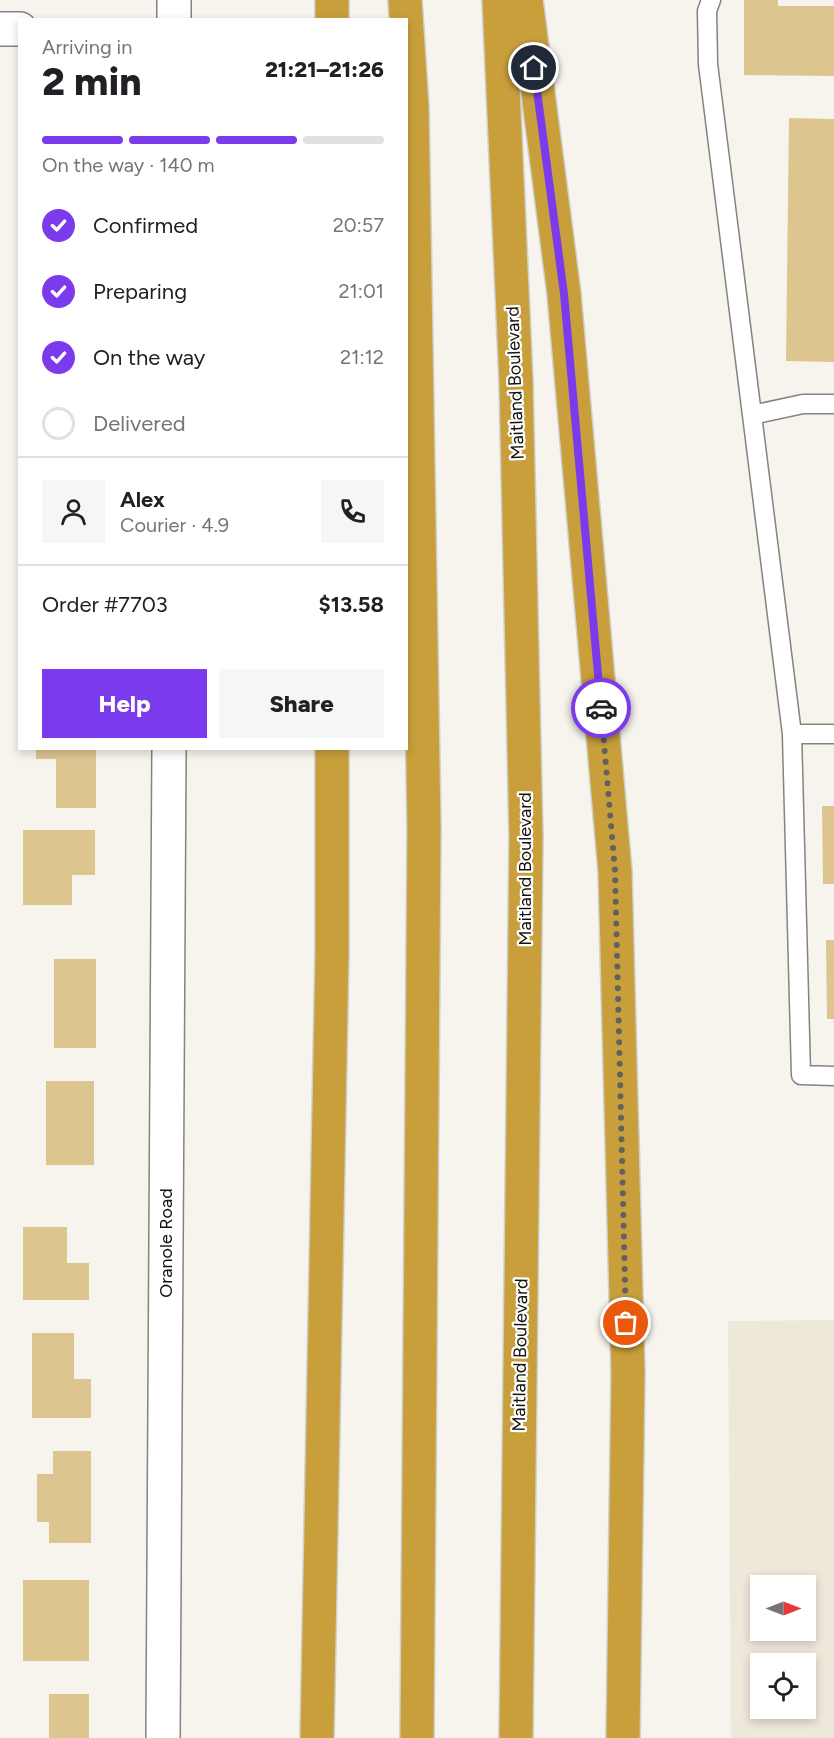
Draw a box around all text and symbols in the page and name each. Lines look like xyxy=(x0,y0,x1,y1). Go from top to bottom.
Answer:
text: Arriving in xyxy=(42,35,132,59)
pin xyxy=(508,42,559,93)
icon: home xyxy=(517,51,550,84)
text: 21:21–21:26 xyxy=(265,56,384,83)
text: 2 min xyxy=(42,58,142,105)
text: On the way · 140 m xyxy=(42,153,215,177)
icon: check xyxy=(42,209,75,242)
text: Confirmed xyxy=(93,212,198,239)
text: 20:57 xyxy=(333,213,384,237)
icon: check xyxy=(42,275,75,308)
text: Preparing xyxy=(93,278,187,305)
text: 21:01 xyxy=(338,279,384,303)
street label: Maitland Boulevard xyxy=(501,306,529,460)
icon: check xyxy=(42,341,75,374)
text: On the way xyxy=(93,344,205,371)
text: 21:12 xyxy=(340,345,384,369)
text: Delivered xyxy=(93,410,186,437)
button: person xyxy=(42,480,105,543)
button: phone xyxy=(321,480,384,543)
text: Alex xyxy=(120,486,165,513)
text: Courier · 4.9 xyxy=(120,513,229,537)
text: Order #7703 xyxy=(42,591,168,618)
text: $13.58 xyxy=(319,591,384,618)
button: Help xyxy=(42,669,207,738)
button: Share xyxy=(219,669,384,738)
courier xyxy=(571,678,631,738)
icon: car xyxy=(585,692,618,725)
street label: Maitland Boulevard xyxy=(514,792,536,946)
street label: Oranole Road xyxy=(155,1188,177,1298)
street label: Maitland Boulevard xyxy=(508,1278,532,1432)
pin xyxy=(600,1297,651,1348)
icon: bag xyxy=(609,1306,642,1339)
north arrow xyxy=(750,1575,816,1641)
map controls xyxy=(750,1575,816,1719)
button: locate xyxy=(750,1653,816,1719)

